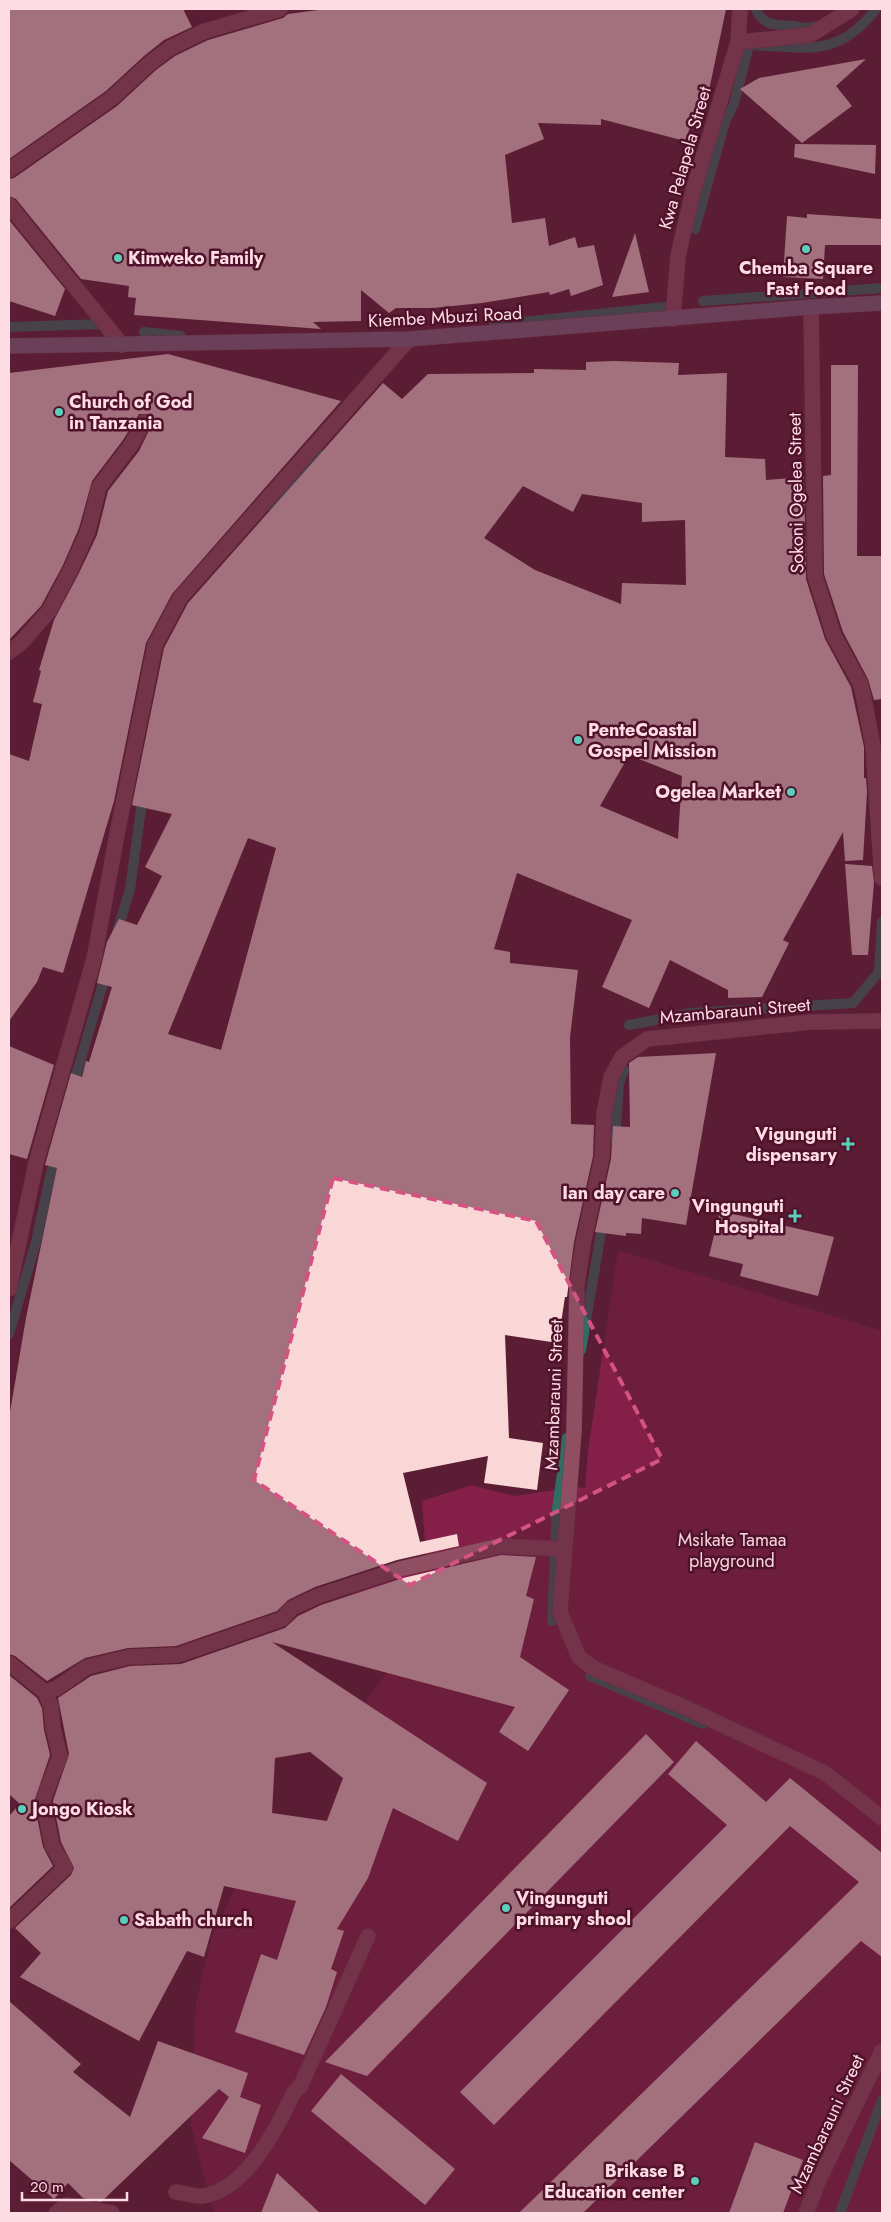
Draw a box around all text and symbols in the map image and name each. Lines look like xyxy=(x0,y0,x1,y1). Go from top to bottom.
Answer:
street label: Kwa Pelapela Street xyxy=(652,83,718,233)
marker: Chemba Square Fast Food xyxy=(800,243,812,255)
place label: Kimweko Family xyxy=(128,245,264,271)
marker: Kimweko Family xyxy=(112,252,124,264)
place label: Chemba Square Fast Food xyxy=(739,255,873,302)
street label: Kiembe Mbuzi Road xyxy=(367,300,523,334)
place label: Church of God in Tanzania xyxy=(69,389,192,436)
marker: Church of God in Tanzania xyxy=(53,406,65,418)
street label: Sokoni Ogelea Street xyxy=(782,412,810,574)
place label: PenteCoastal Gospel Mission xyxy=(588,717,717,764)
marker: PenteCoastal Gospel Mission xyxy=(572,734,584,746)
place label: Ogelea Market xyxy=(655,779,781,805)
marker: Ogelea Market xyxy=(785,786,797,798)
street label: Mzambarauni Street xyxy=(659,991,812,1031)
place label: Vigunguti dispensary xyxy=(746,1121,838,1168)
marker: Vigunguti dispensary xyxy=(841,1137,855,1151)
place label: Ian day care xyxy=(562,1180,665,1206)
marker: Ian day care xyxy=(669,1187,681,1199)
place label: Vingunguti Hospital xyxy=(691,1193,784,1240)
marker: Vingunguti Hospital xyxy=(788,1209,802,1223)
street label: Mzambarauni Street xyxy=(538,1318,570,1471)
park label: Msikate Tamaa playground xyxy=(678,1527,786,1574)
place label: Jongo Kiosk xyxy=(29,1796,133,1822)
marker: Jongo Kiosk xyxy=(16,1803,28,1815)
place label: Vingunguti primary shool xyxy=(515,1885,631,1932)
marker: Vingunguti primary shool xyxy=(500,1902,512,1914)
place label: Sabath church xyxy=(134,1907,253,1933)
marker: Sabath church xyxy=(118,1914,130,1926)
street label: Mzambarauni Street xyxy=(783,2049,871,2198)
place label: Brikase B Education center xyxy=(544,2158,686,2205)
scale bar xyxy=(22,2170,128,2202)
marker: Brikase B Education center xyxy=(689,2175,701,2187)
text: 20 m xyxy=(30,2176,64,2198)

